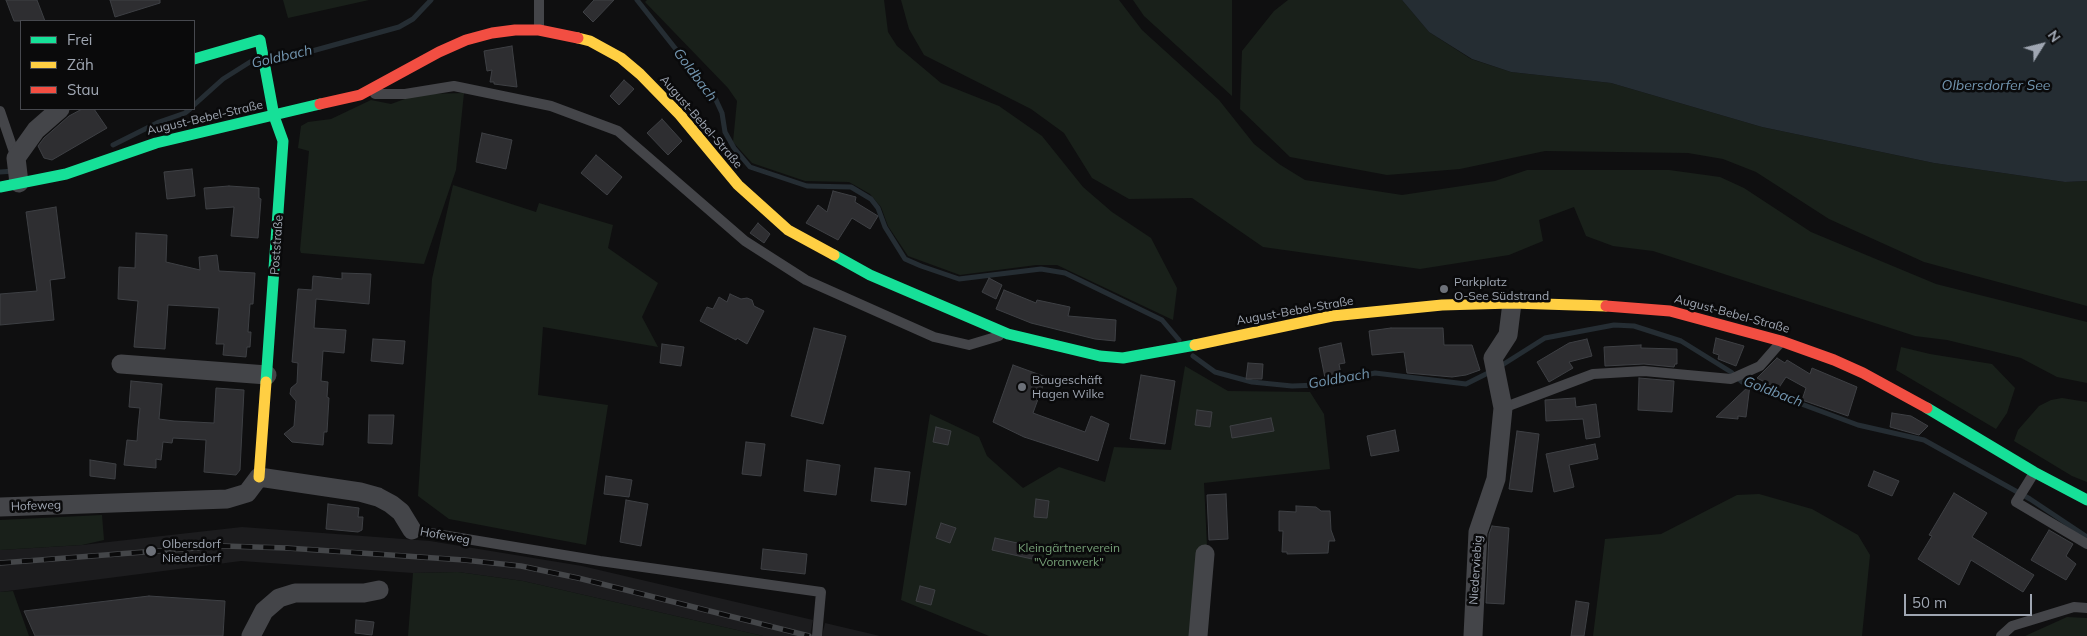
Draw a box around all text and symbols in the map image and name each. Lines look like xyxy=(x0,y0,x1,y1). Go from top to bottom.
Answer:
legend xyxy=(20,20,195,110)
north arrow xyxy=(2017,20,2067,70)
text: N xyxy=(2044,27,2065,46)
text: Frei xyxy=(67,30,92,49)
water label: Goldbach xyxy=(250,42,314,72)
water label: Goldbach xyxy=(670,45,720,105)
text: Zäh xyxy=(67,55,94,74)
street label: August-Bebel-Straße xyxy=(657,73,745,171)
water label: Olbersdorfer See xyxy=(1942,78,2050,94)
text: Stau xyxy=(67,80,99,99)
street label: August-Bebel-Straße xyxy=(146,98,264,138)
street label: Poststraße xyxy=(268,214,286,276)
place label: Parkplatz O-See Südstrand xyxy=(1454,275,1549,303)
marker: Parkplatz O-See Südstrand xyxy=(1438,283,1450,295)
street label: August-Bebel-Straße xyxy=(1673,292,1791,336)
street label: August-Bebel-Straße xyxy=(1235,294,1355,328)
water label: Goldbach xyxy=(1307,365,1371,393)
place label: Baugeschäft Hagen Wilke xyxy=(1032,373,1104,401)
water label: Goldbach xyxy=(1741,373,1805,411)
marker: Baugeschäft Hagen Wilke xyxy=(1016,381,1028,393)
street label: Hofeweg xyxy=(11,498,61,514)
street label: Hofeweg xyxy=(419,525,471,547)
street label: Niederviebig xyxy=(1466,535,1486,605)
place label: Olbersdorf Niederdorf xyxy=(162,537,221,565)
park label: Kleingärtnerverein "Voranwerk" xyxy=(1018,541,1120,569)
marker: Olbersdorf Niederdorf xyxy=(144,544,158,558)
scale bar xyxy=(1907,584,2034,616)
text: 50 m xyxy=(1912,593,1947,612)

